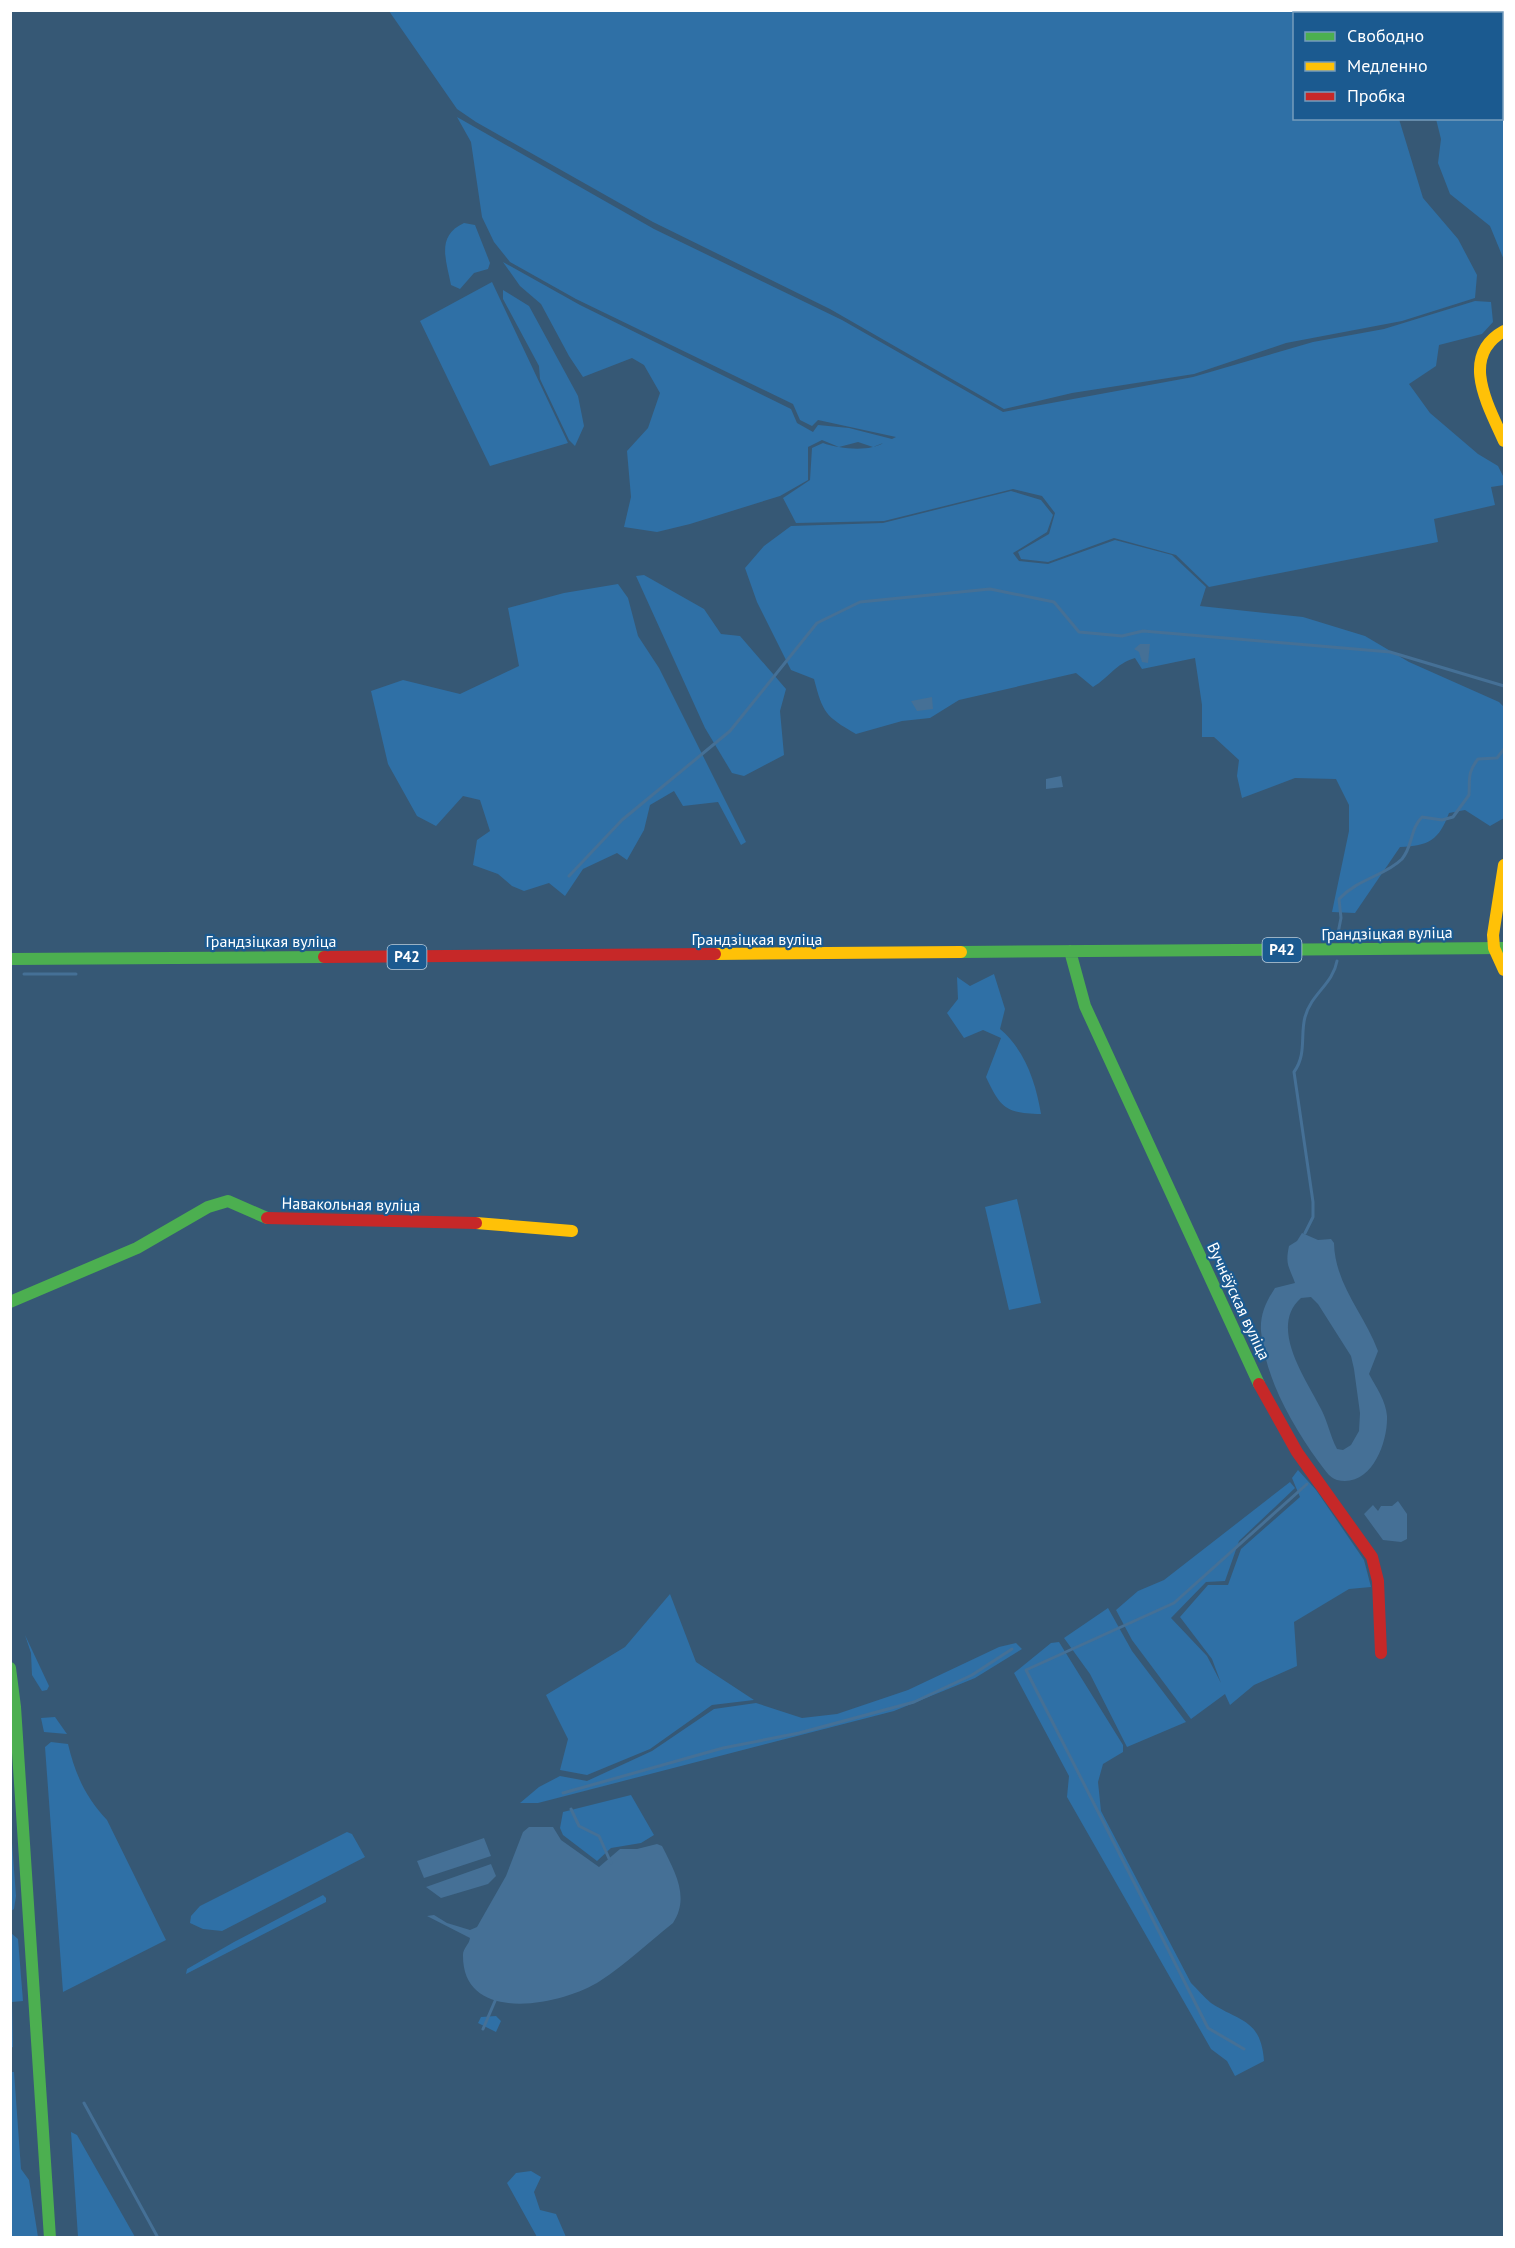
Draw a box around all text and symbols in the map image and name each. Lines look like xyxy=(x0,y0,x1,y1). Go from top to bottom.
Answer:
legend xyxy=(1293,12,1503,120)
text: Свободно xyxy=(1347,24,1424,47)
text: Медленно xyxy=(1347,54,1428,77)
text: Пробка xyxy=(1347,84,1405,107)
street label: Грандзіцкая вуліца xyxy=(1321,922,1453,944)
street label: Грандзіцкая вуліца xyxy=(691,929,823,949)
street label: Грандзіцкая вуліца xyxy=(205,931,337,951)
road number: Р42 xyxy=(1262,938,1302,962)
road number: Р42 xyxy=(388,945,426,969)
street label: Навакольная вуліца xyxy=(281,1193,421,1215)
street label: Вучнёўская вуліца xyxy=(1203,1239,1275,1363)

